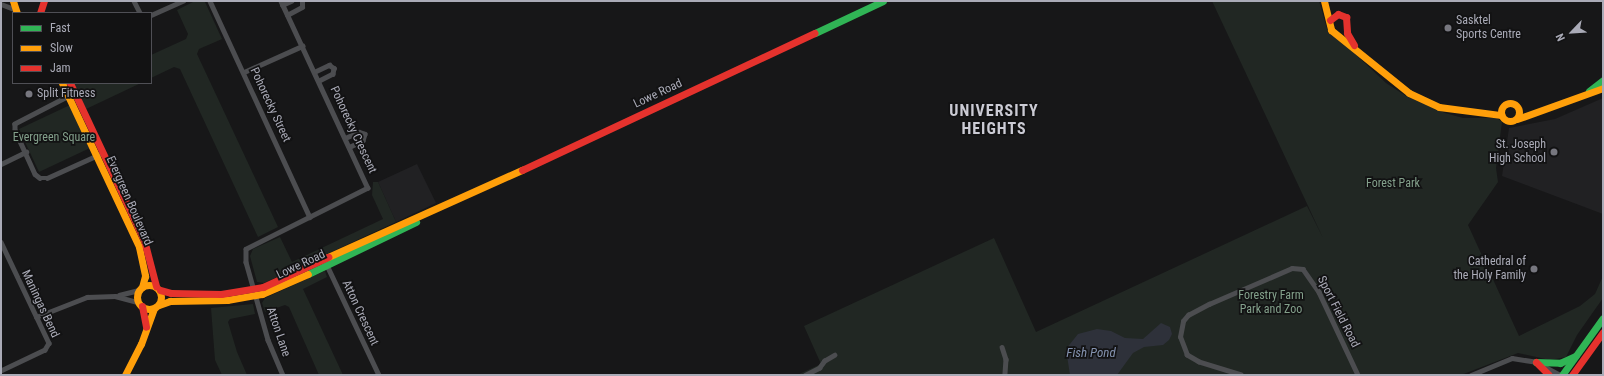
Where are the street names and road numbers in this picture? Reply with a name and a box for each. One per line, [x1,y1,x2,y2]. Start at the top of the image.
street label: Pohorecky Street [246,66,294,144]
street label: Lowe Road [631,76,685,112]
street label: Pohorecky Crescent [327,84,379,176]
street label: Evergreen Boulevard [103,154,155,248]
street label: Lowe Road [274,247,328,283]
street label: Maningas Bend [18,268,62,340]
street label: Sport Field Road [1314,274,1362,350]
street label: Atton Crescent [339,278,381,348]
street label: Atton Lane [263,305,293,359]

